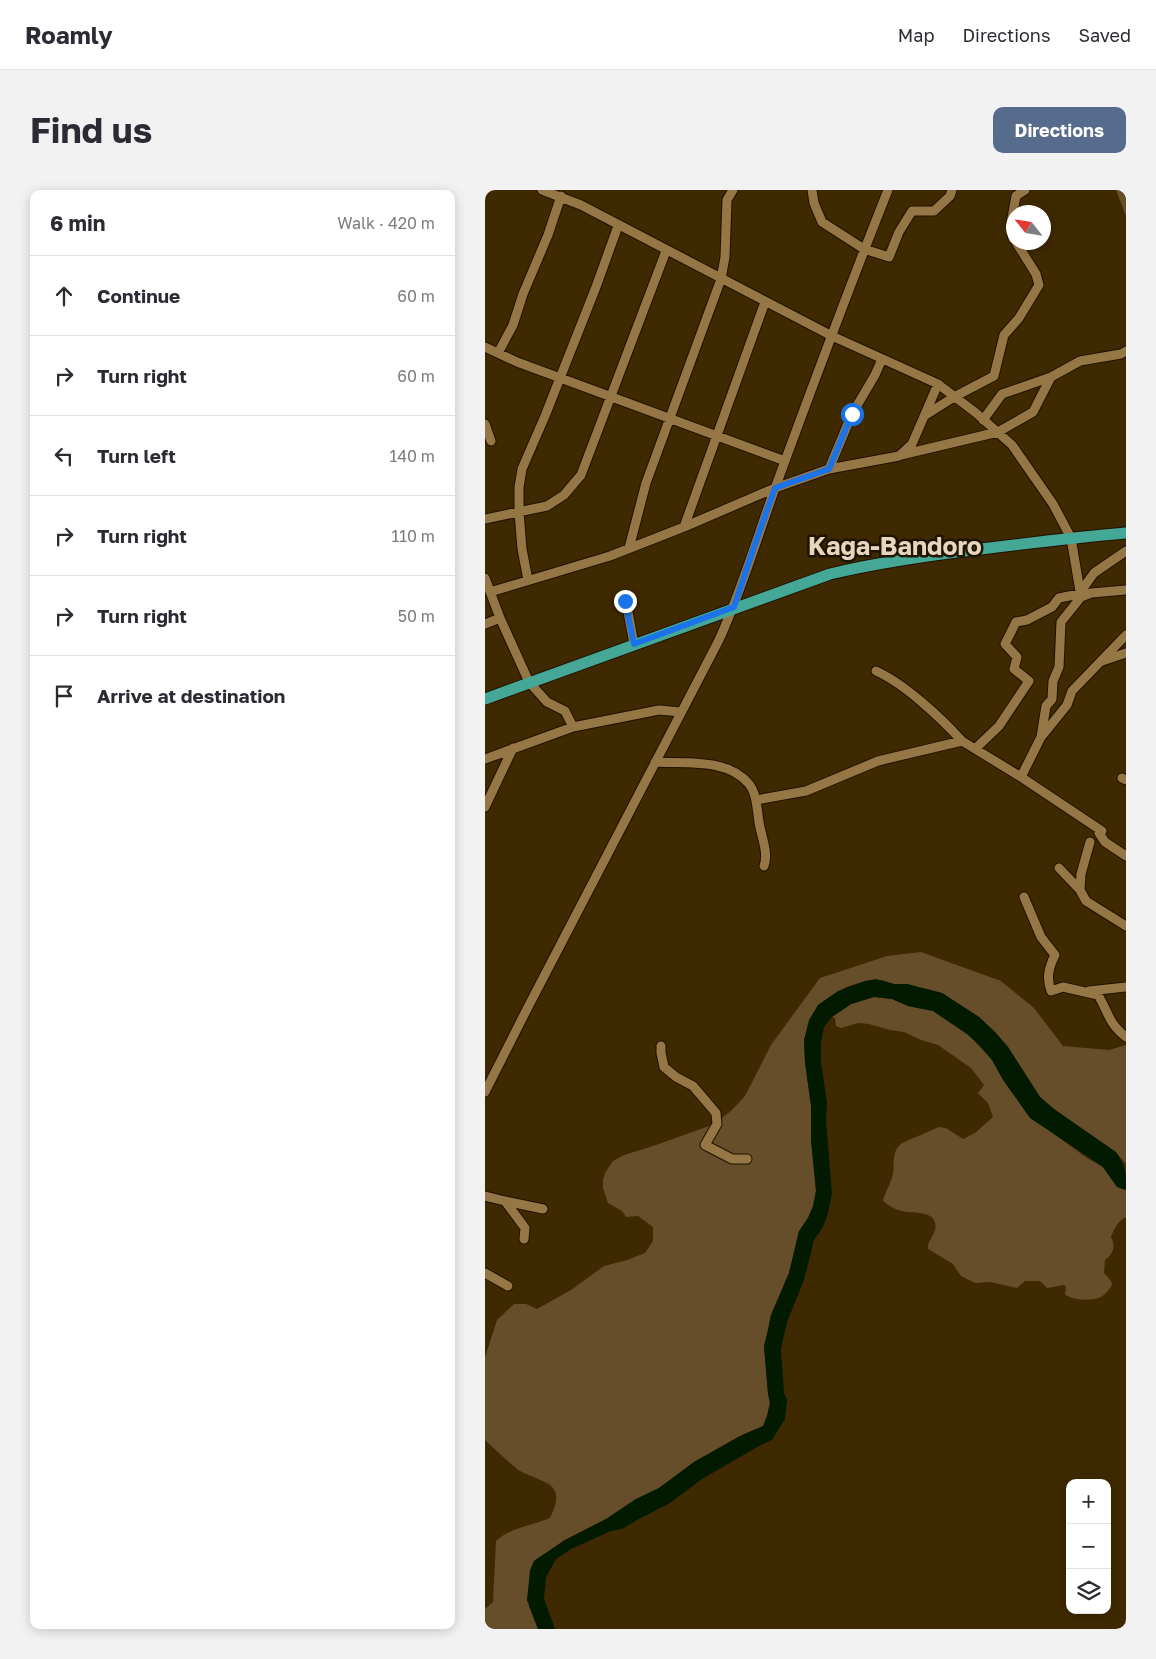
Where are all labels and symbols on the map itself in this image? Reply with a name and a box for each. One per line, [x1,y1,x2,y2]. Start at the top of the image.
north arrow [1006,205,1051,250]
route start [841,403,864,426]
district label: Kaga-Bandoro [808,530,982,561]
route end [614,590,637,613]

